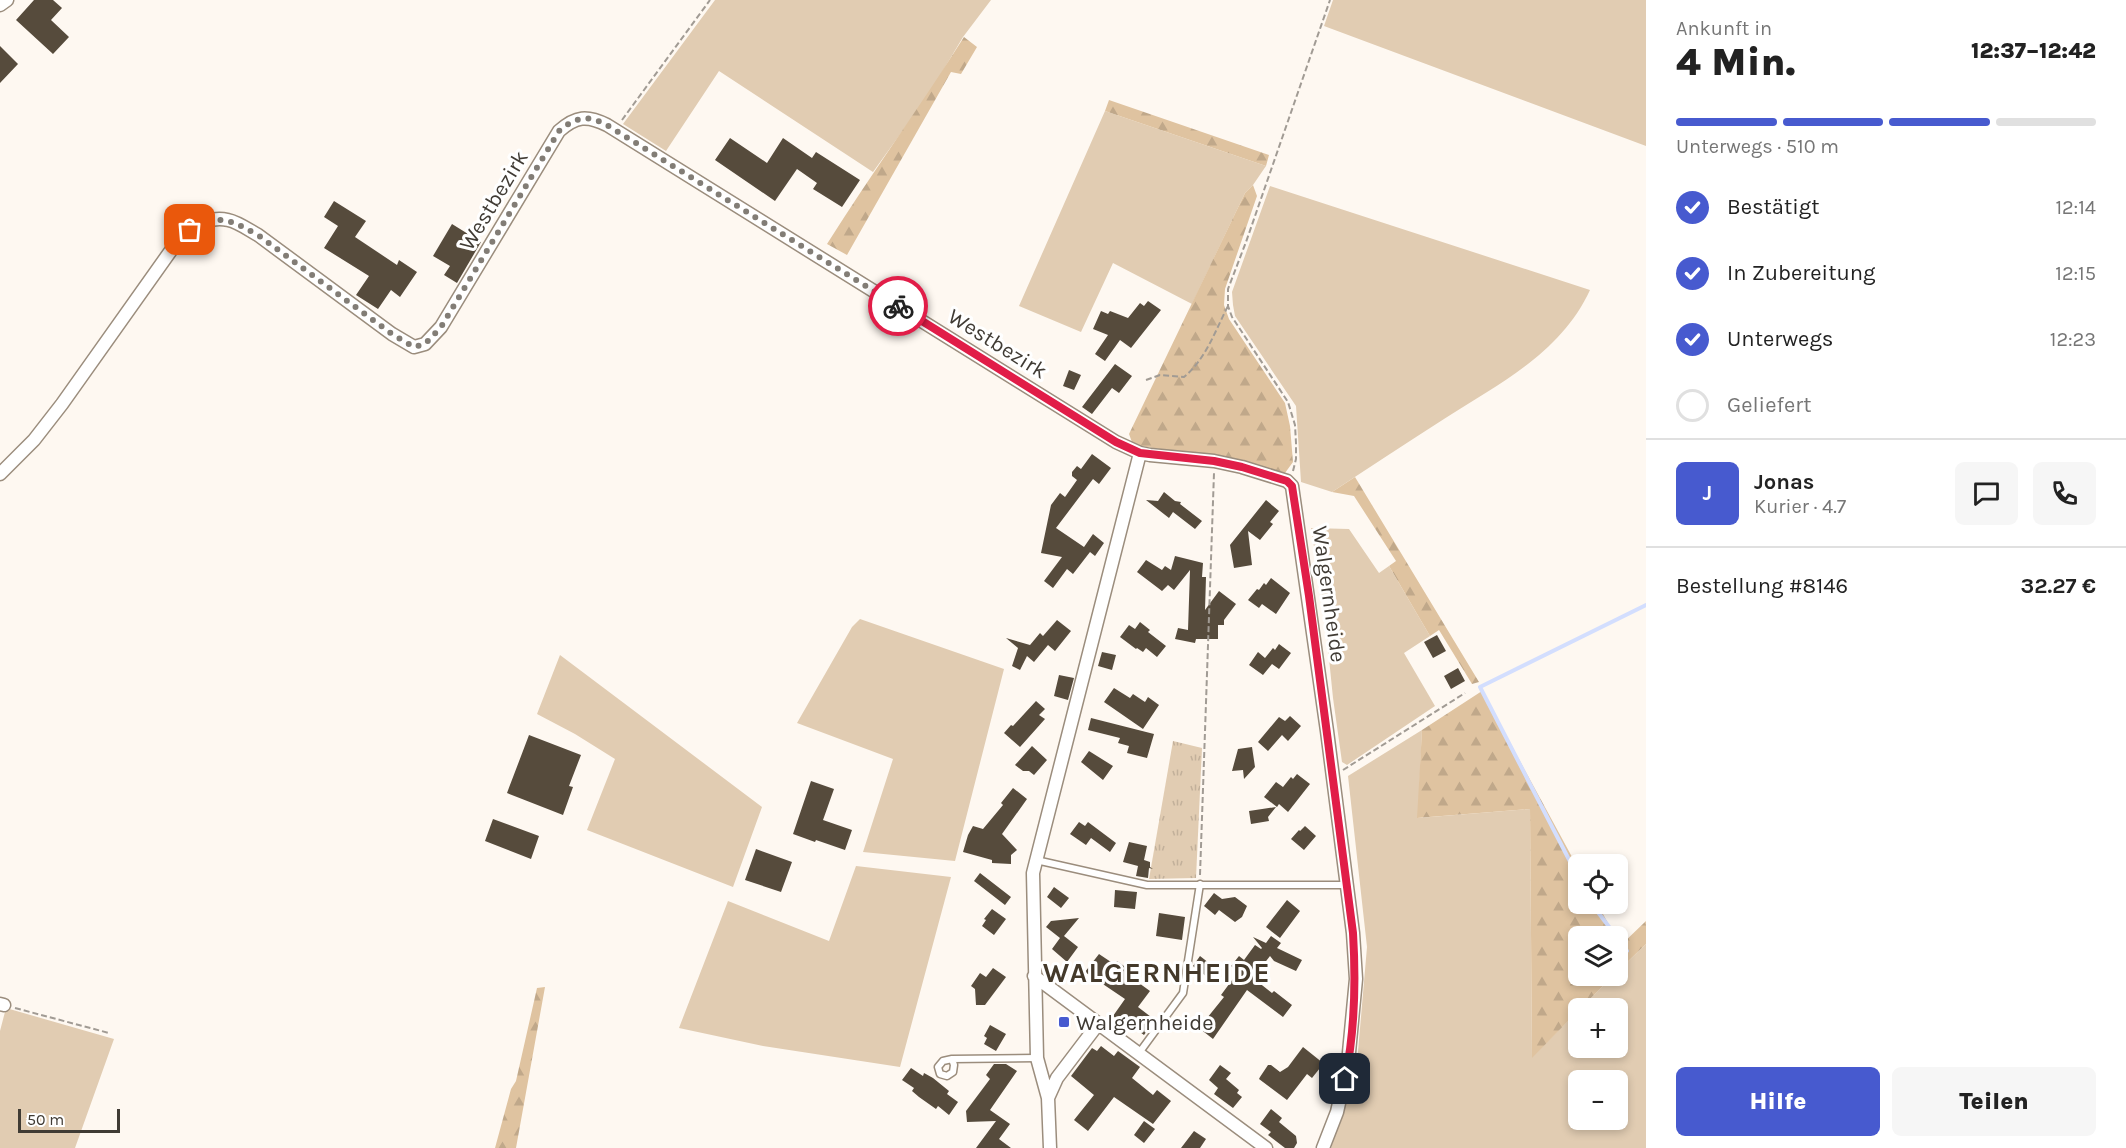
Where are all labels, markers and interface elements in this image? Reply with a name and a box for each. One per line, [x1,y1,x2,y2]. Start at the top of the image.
text: Ankunft in [1676,17,1772,40]
text: 12:37–12:42 [1971,38,2096,64]
text: 4 Min. [1676,39,1795,85]
text: Unterwegs · 510 m [1676,135,1839,158]
street label: Westbezirk [454,146,534,255]
icon: check [1676,191,1709,224]
text: Bestätigt [1727,194,1819,220]
text: 12:14 [2055,196,2096,219]
pin [164,204,215,255]
icon: bag [173,213,206,246]
icon: check [1676,257,1709,290]
text: In Zubereitung [1727,260,1875,286]
text: 12:15 [2055,262,2096,285]
courier [868,276,928,336]
icon: bike [882,290,915,323]
street label: Westbezirk [943,303,1052,384]
icon: check [1676,323,1709,356]
text: Unterwegs [1727,326,1833,352]
text: 12:23 [2050,328,2096,351]
text: Geliefert [1727,392,1812,418]
button: chat [1955,462,2018,525]
button: phone [2033,462,2096,525]
text: Jonas [1754,469,1814,495]
text: J [1703,480,1712,506]
text: Kurier · 4.7 [1754,495,1846,518]
street label: Walgernheide [1307,524,1351,664]
text: Bestellung #8146 [1676,573,1848,599]
text: 32.27 € [2021,573,2096,599]
map controls [1568,854,1628,1130]
button: locate [1568,854,1628,914]
button: layers [1568,926,1628,986]
district label: WALGERNHEIDE [1043,956,1271,989]
button: + [1568,998,1628,1058]
place label: Walgernheide [1076,1010,1214,1036]
marker: Walgernheide [1057,1015,1071,1029]
pin [1319,1053,1370,1104]
icon: home [1328,1062,1361,1095]
button: Hilfe [1676,1067,1880,1136]
button: Teilen [1892,1067,2096,1136]
button: − [1568,1070,1628,1130]
scale bar [18,1106,120,1134]
text: 50 m [27,1110,64,1129]

